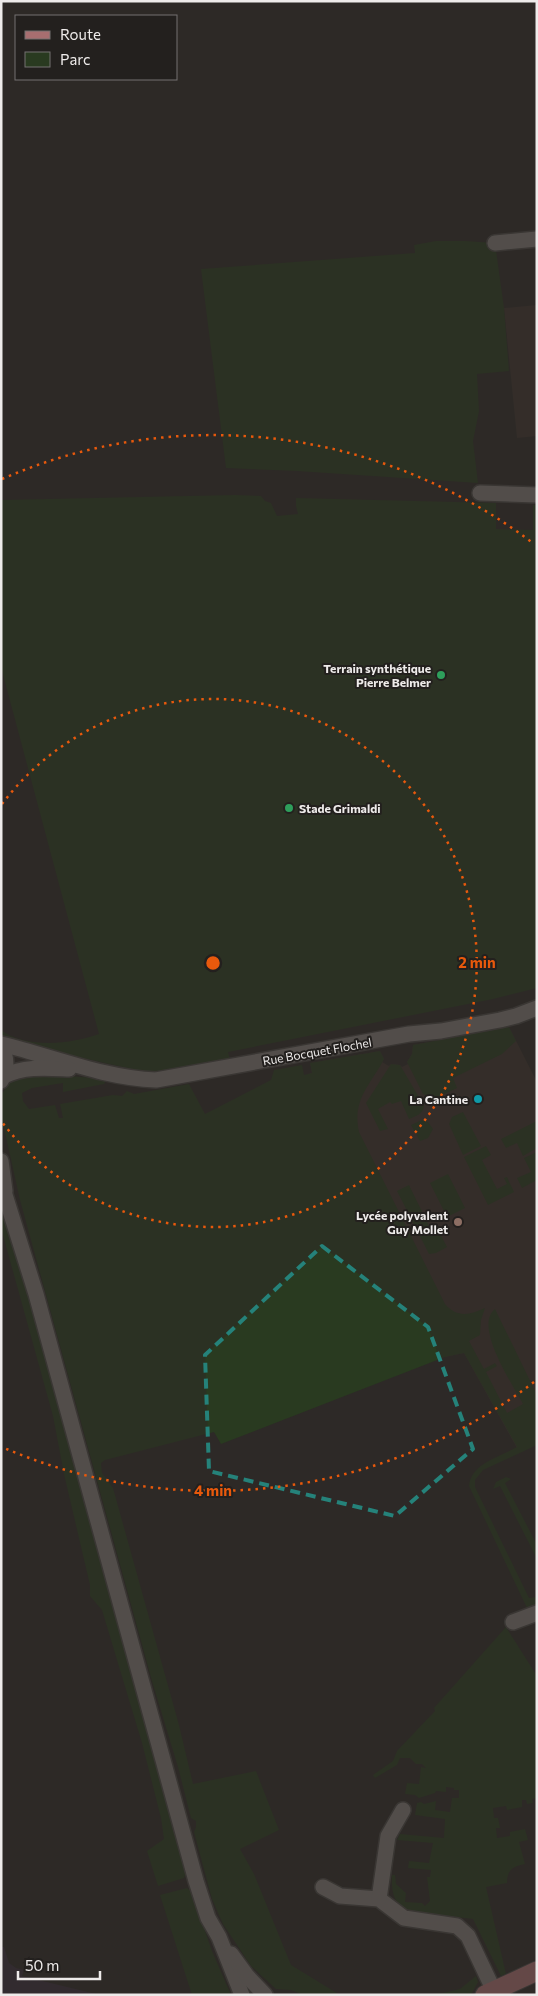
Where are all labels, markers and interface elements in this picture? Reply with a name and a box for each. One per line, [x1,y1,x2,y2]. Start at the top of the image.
legend [15,15,178,80]
text: Route [60,25,101,43]
text: Parc [60,50,90,68]
place label: Terrain synthétique Pierre Belmer [323,661,431,689]
marker: Terrain synthétique Pierre Belmer [435,669,447,681]
place label: Stade Grimaldi [299,801,381,815]
marker: Stade Grimaldi [283,802,295,814]
text: 2 min [458,953,496,971]
centre of rings [204,954,222,972]
street label: Rue Bocquet Flochel [261,1035,373,1067]
place label: La Cantine [409,1092,468,1106]
marker: La Cantine [472,1093,484,1105]
place label: Lycée polyvalent Guy Mollet [356,1208,448,1236]
marker: Lycée polyvalent Guy Mollet [452,1216,464,1228]
text: 4 min [194,1481,232,1499]
scale bar [18,1948,100,1980]
text: 50 m [25,1956,59,1974]

